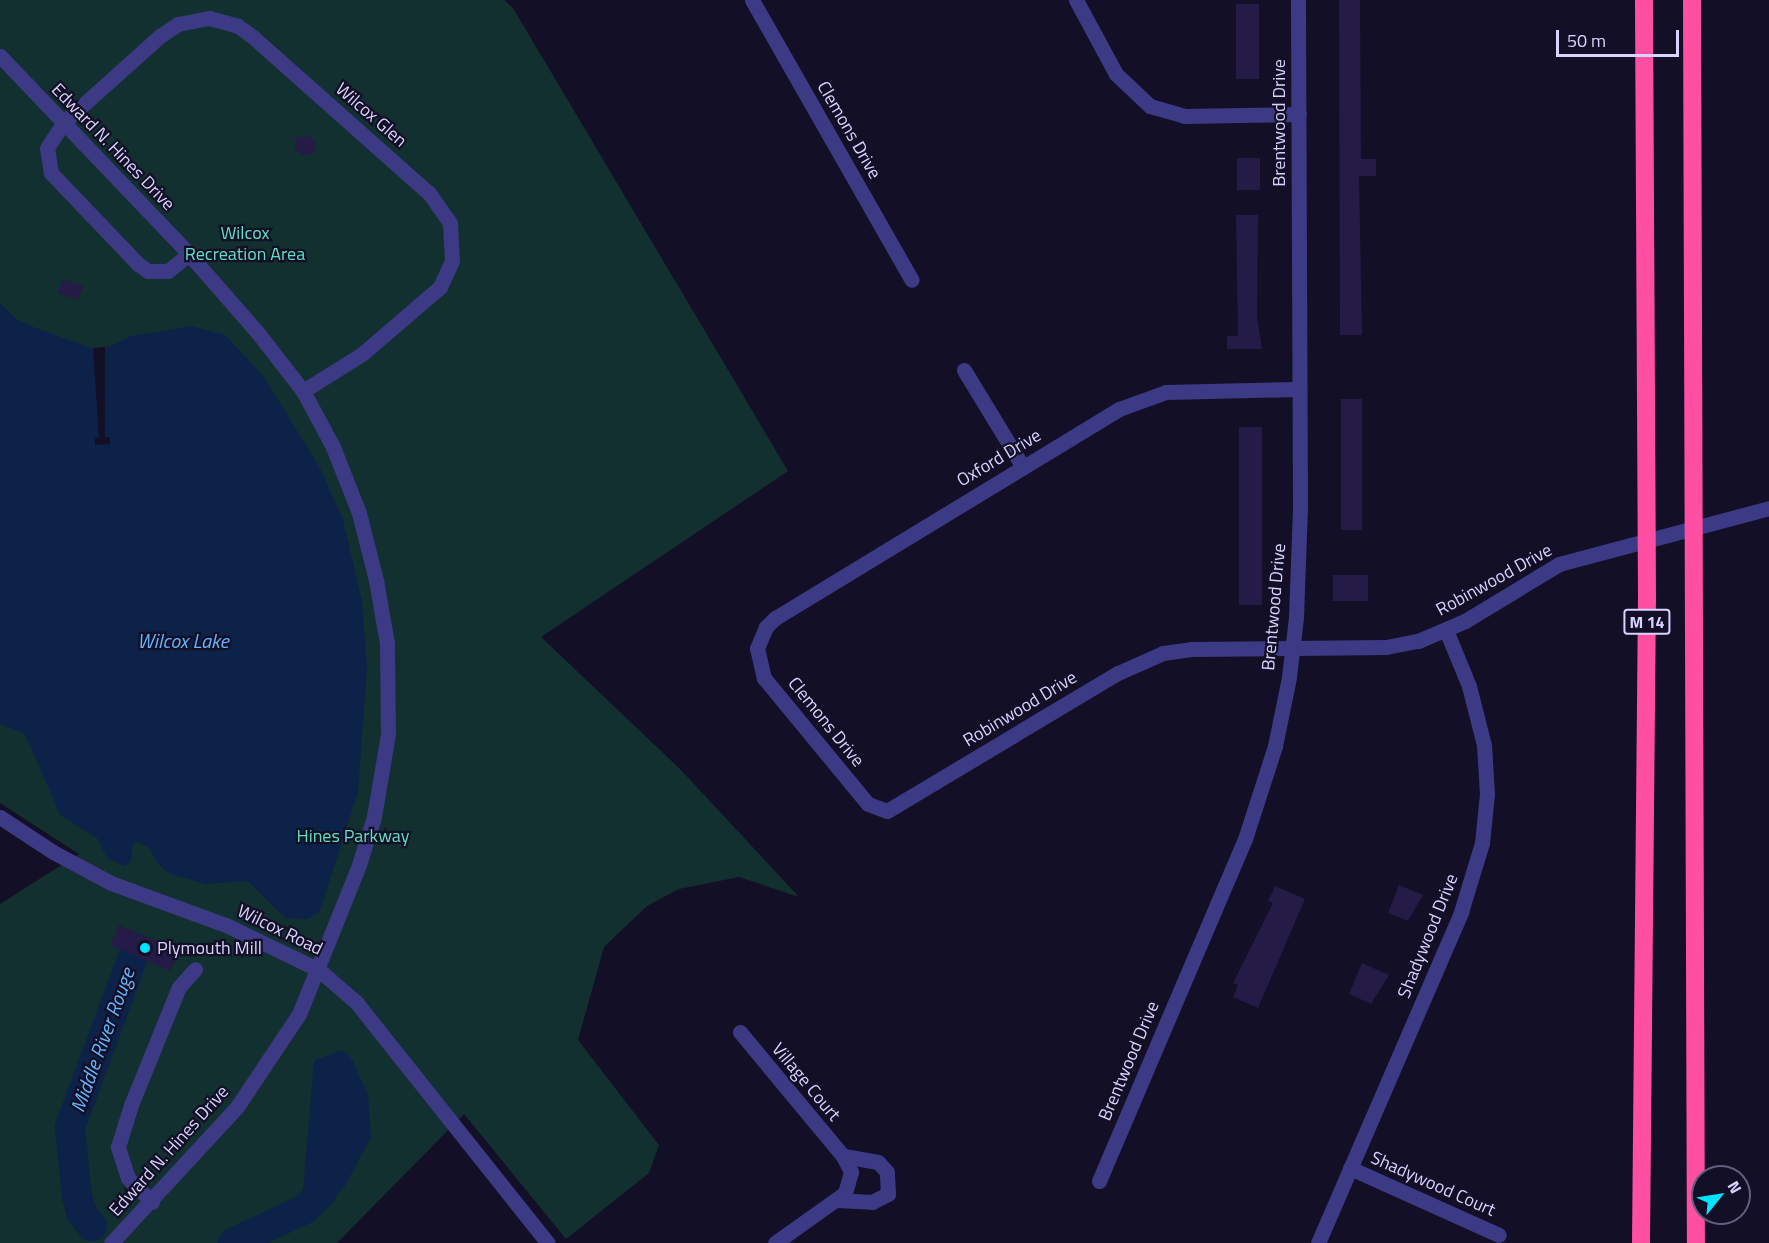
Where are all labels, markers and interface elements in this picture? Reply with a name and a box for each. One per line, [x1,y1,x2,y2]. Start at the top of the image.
scale bar [1559,18,1682,56]
text: 50 m [1567,27,1606,54]
street label: Brentwood Drive [1268,59,1290,187]
street label: Clemons Drive [812,77,886,183]
street label: Wilcox Glen [331,78,411,152]
street label: Edward N. Hines Drive [47,79,179,215]
park label: Wilcox Recreation Area [185,223,305,266]
street label: Oxford Drive [953,424,1045,492]
street label: Robinwood Drive [1432,539,1556,621]
street label: Brentwood Drive [1258,542,1290,672]
road number: M 14 [1623,609,1671,635]
water label: Wilcox Lake [137,628,229,652]
street label: Robinwood Drive [959,667,1081,751]
street label: Clemons Drive [783,673,869,771]
park label: Hines Parkway [297,825,409,847]
street label: Shadywood Drive [1393,871,1463,1001]
street label: Wilcox Road [234,900,326,960]
place label: Plymouth Mill [157,937,262,959]
marker: Plymouth Mill [138,941,152,955]
water label: Middle River Rouge [65,965,139,1115]
street label: Brentwood Drive [1094,998,1164,1124]
street label: Village Court [767,1039,845,1125]
street label: Edward N. Hines Drive [105,1081,233,1221]
street label: Shadywood Court [1367,1147,1499,1221]
north arrow [1691,1165,1751,1225]
text: N [1722,1176,1748,1198]

